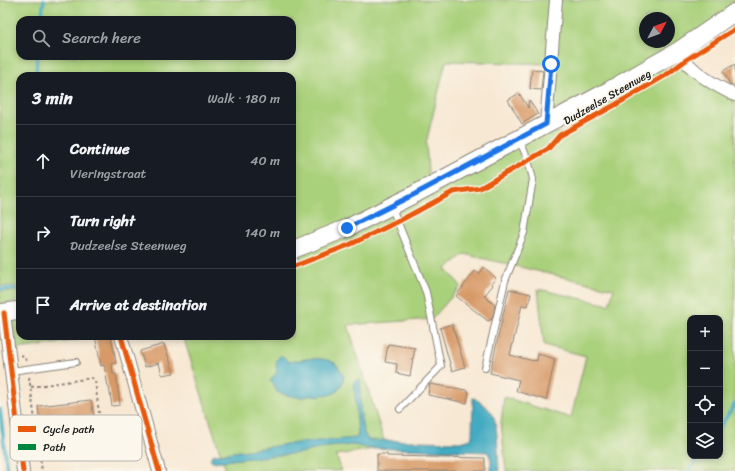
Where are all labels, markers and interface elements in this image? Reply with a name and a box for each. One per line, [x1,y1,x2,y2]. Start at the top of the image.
north arrow [639,12,675,48]
search box [16,16,296,60]
text: Search here [62,25,141,51]
icon: search [30,27,52,49]
route start [542,55,560,73]
street label: Dudzeelse Steenweg [560,64,655,130]
text: 3 min [32,83,73,113]
text: Walk · 180 m [208,87,280,110]
text: Continue [70,136,130,162]
text: 40 m [250,149,280,172]
icon: ahead [32,150,54,172]
text: Vieringstraat [70,162,146,185]
text: Turn right [70,208,135,234]
route end [338,219,356,237]
text: 140 m [245,221,280,244]
icon: right [32,222,54,244]
text: Dudzeelse Steenweg [70,234,187,257]
text: Arrive at destination [70,292,207,318]
icon: arrive [32,294,54,316]
map controls [687,315,723,459]
button: + [687,315,723,351]
button: − [687,351,723,387]
button: locate [687,387,723,423]
legend [10,415,142,461]
text: Cycle path [43,420,95,439]
button: layers [687,423,723,459]
text: Path [43,438,66,457]

